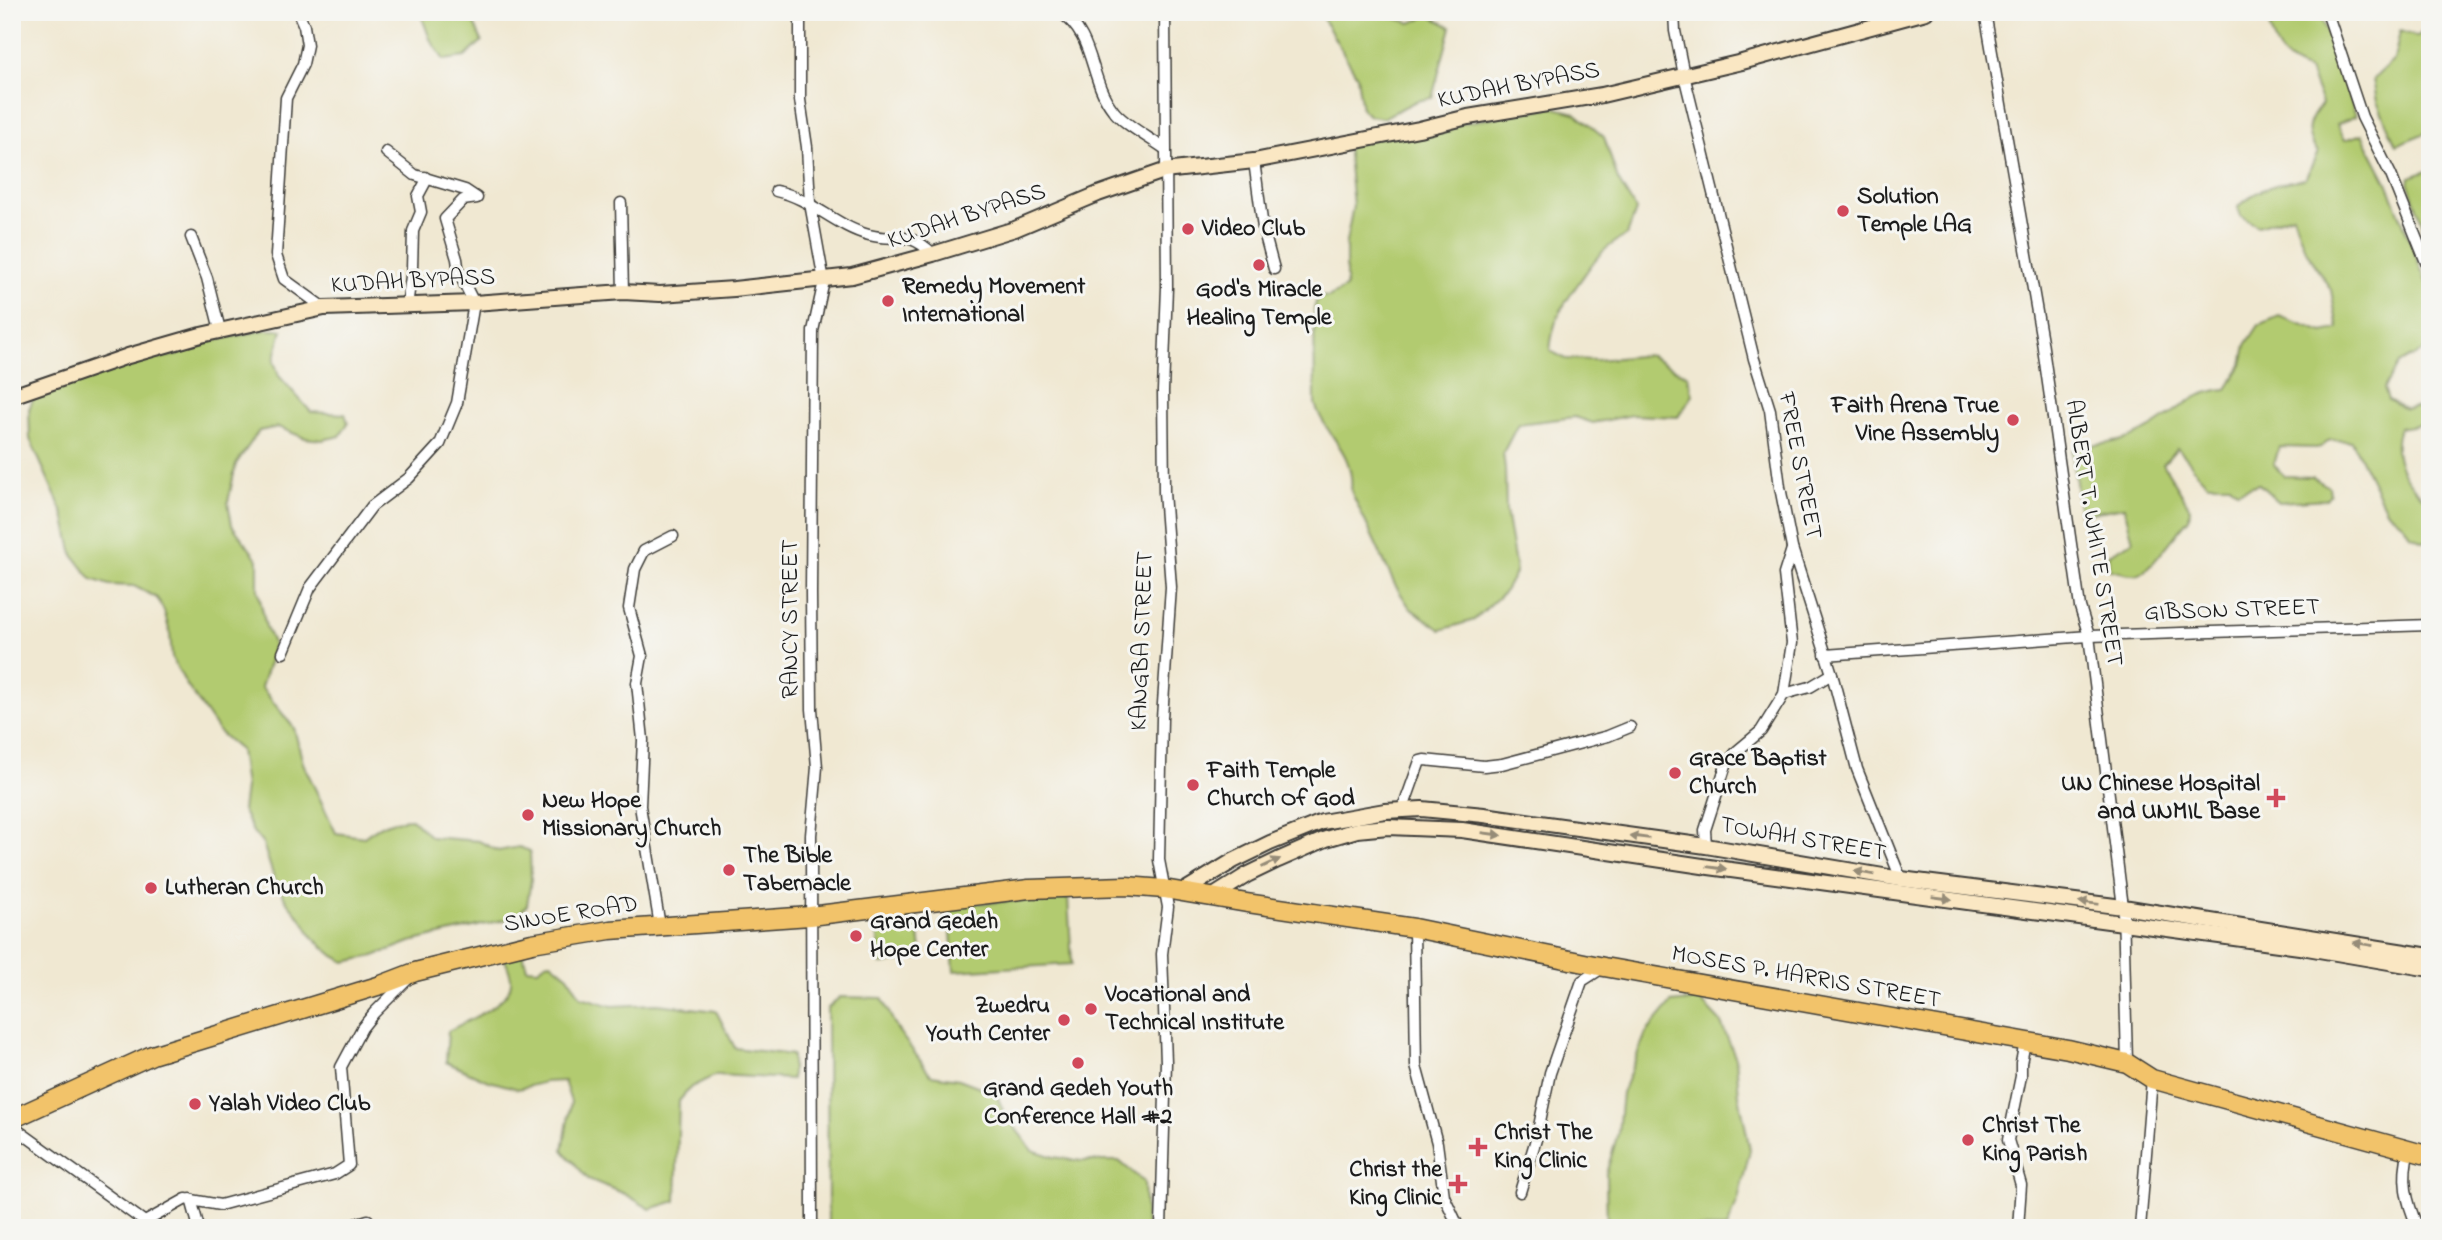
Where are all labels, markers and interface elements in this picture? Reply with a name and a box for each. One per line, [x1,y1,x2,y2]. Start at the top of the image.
street label: KUDAH BYPASS [1435,53,1603,119]
street label: KUDAH BYPASS [883,175,1051,259]
place label: Solution Temple LAG [1857,180,1972,243]
marker: Solution Temple LAG [1835,203,1851,219]
place label: Video Club [1201,212,1305,247]
marker: Video Club [1180,221,1196,237]
marker: God's Miracle Healing Temple [1251,257,1267,273]
street label: KUDAH BYPASS [330,260,496,304]
place label: Remedy Movement International [902,270,1086,333]
place label: God's Miracle Healing Temple [1187,273,1333,337]
marker: Remedy Movement International [880,293,896,309]
street label: FREE STREET [1767,388,1830,543]
place label: Faith Arena True Vine Assembly [1830,389,2000,453]
street label: ALBERT T. WHITE STREET [2055,397,2131,669]
marker: Faith Arena True Vine Assembly [2005,412,2021,428]
street label: RANCY STREET [774,539,809,699]
street label: KANGBA STREET [1122,550,1164,732]
street label: GIBSON STREET [2144,590,2321,632]
place label: Grace Baptist Church [1689,742,1828,805]
place label: Faith Temple Church Of God [1206,754,1355,817]
marker: Grace Baptist Church [1667,765,1683,781]
place label: UN Chinese Hospital and UNMIL Base [2061,767,2261,830]
marker: Faith Temple Church Of God [1185,777,1201,793]
place label: New Hope Missionary Church [542,784,721,848]
marker: UN Chinese Hospital and UNMIL Base [2266,788,2286,808]
marker: New Hope Missionary Church [520,807,536,823]
street label: TOWAH STREET [1717,808,1889,872]
one-way arrow [1481,829,1503,840]
one-way arrow [1628,832,1650,843]
place label: The Bible Tabernacle [743,839,852,902]
one-way arrow [1261,857,1281,869]
marker: The Bible Tabernacle [721,862,737,878]
one-way arrow [1706,862,1728,873]
one-way arrow [1853,867,1875,878]
place label: Lutheran Church [165,871,324,906]
marker: Lutheran Church [143,880,159,896]
street label: SINOE ROAD [501,887,641,943]
one-way arrow [1931,893,1953,904]
one-way arrow [2078,897,2100,908]
place label: Grand Gedeh Hope Center [870,905,998,968]
marker: Grand Gedeh Hope Center [848,928,864,944]
street label: MOSES P. HARRIS STREET [1669,937,1944,1019]
one-way arrow [2351,938,2373,949]
place label: Vocational and Technical Institute [1104,978,1285,1041]
place label: Zwedru Youth Center [925,989,1051,1052]
marker: Vocational and Technical Institute [1083,1001,1099,1017]
marker: Zwedru Youth Center [1056,1012,1072,1028]
marker: Grand Gedeh Youth Conference Hall #2 [1070,1055,1086,1071]
place label: Grand Gedeh Youth Conference Hall #2 [983,1072,1173,1135]
place label: Yalah Video Club [208,1087,371,1122]
marker: Yalah Video Club [187,1096,203,1112]
place label: Christ The King Parish [1982,1109,2087,1173]
place label: Christ The King Clinic [1494,1116,1594,1180]
marker: Christ The King Parish [1960,1132,1976,1148]
marker: Christ The King Clinic [1468,1137,1488,1157]
place label: Christ the King Clinic [1349,1153,1443,1217]
marker: Christ the King Clinic [1448,1174,1468,1194]

